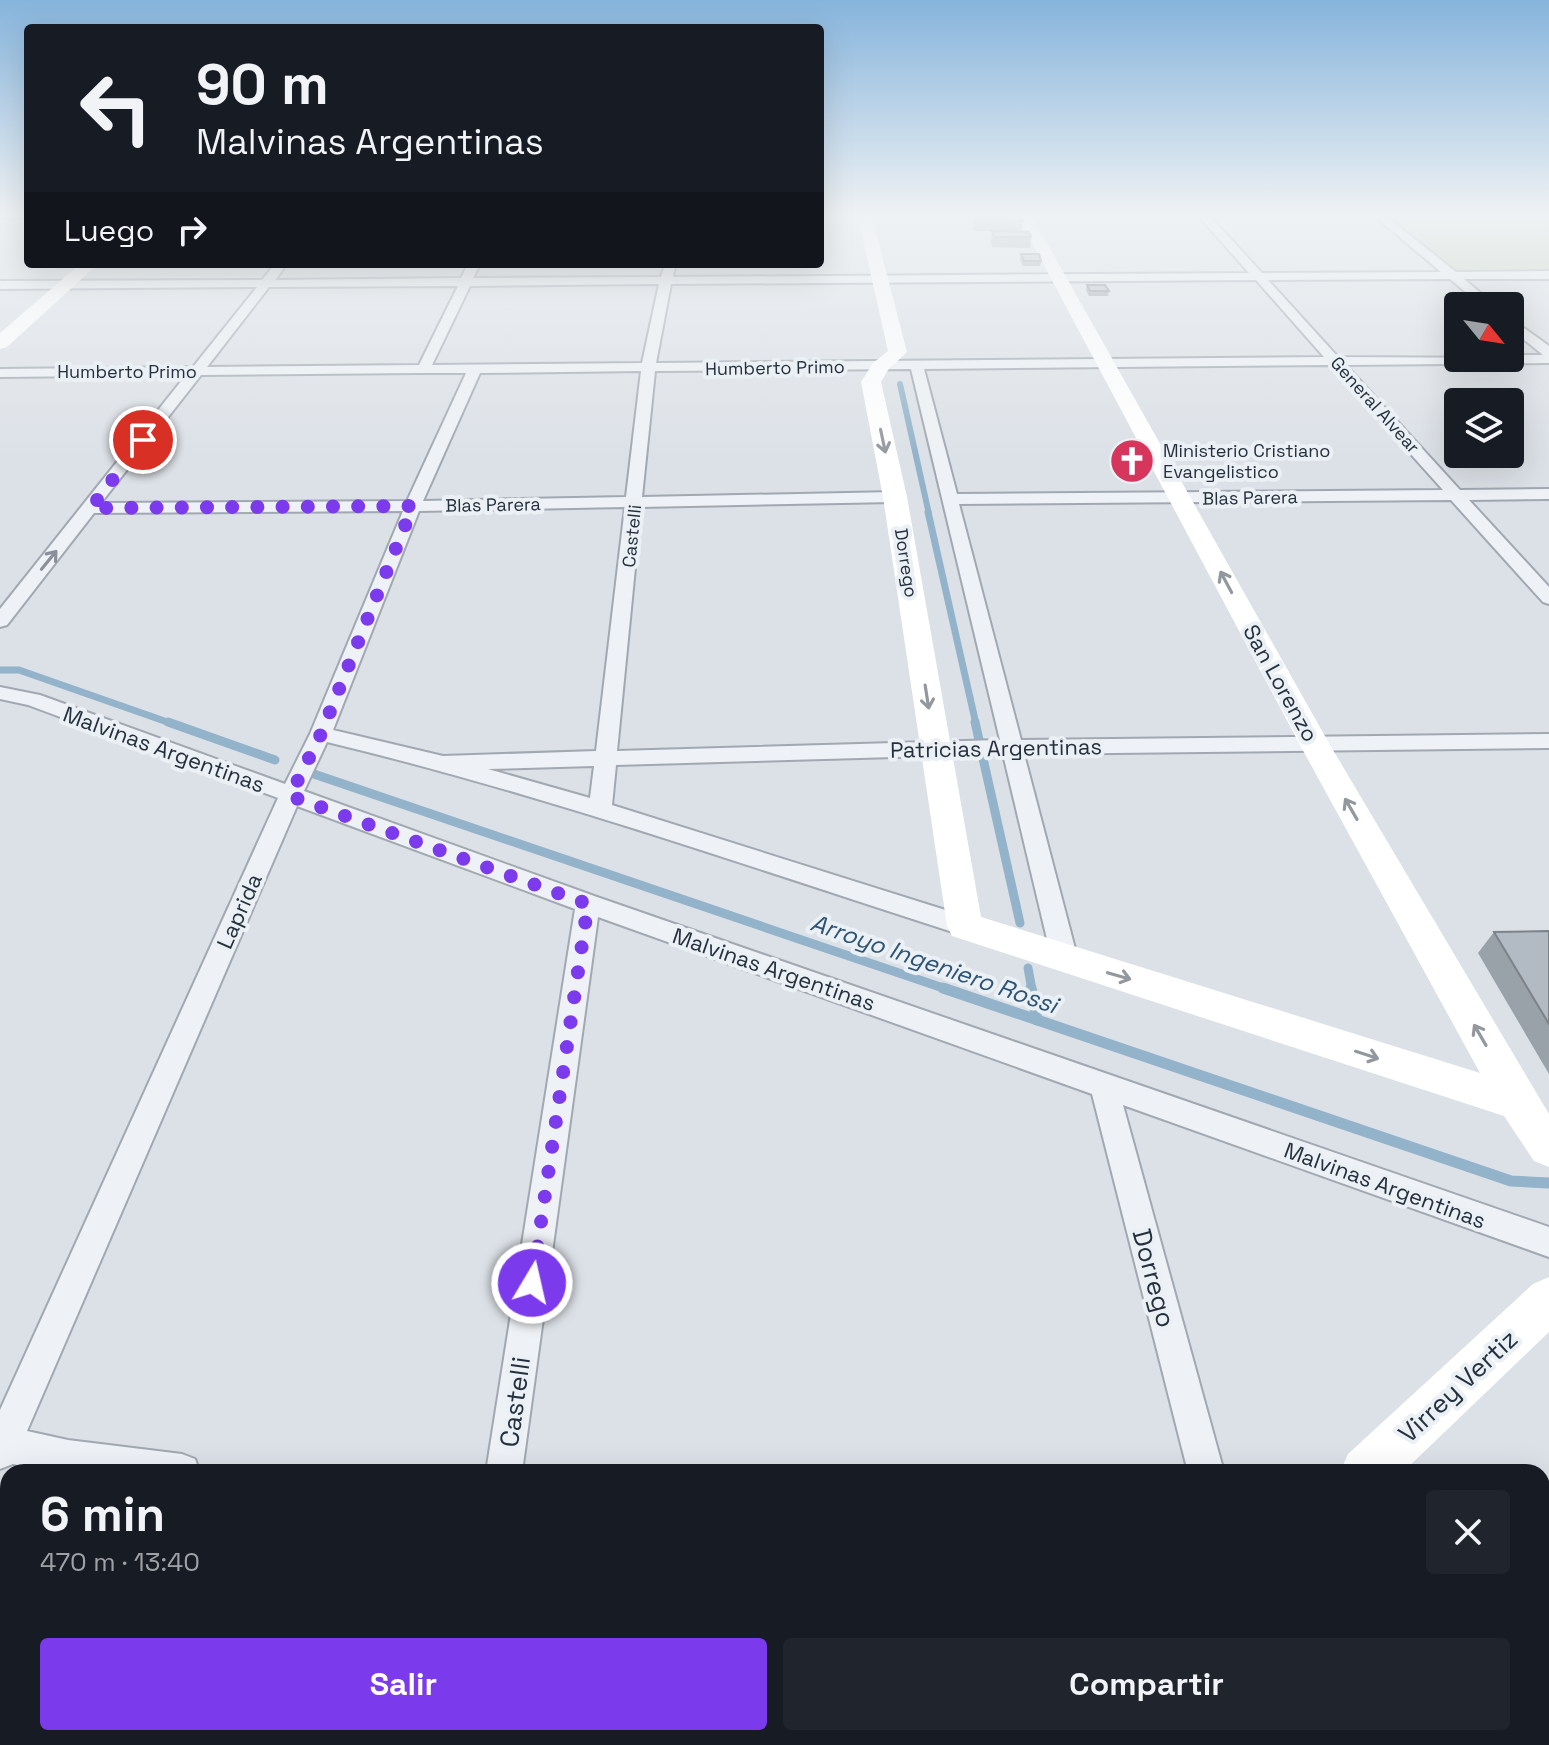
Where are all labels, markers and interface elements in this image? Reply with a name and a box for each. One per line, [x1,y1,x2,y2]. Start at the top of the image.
text: 90 m [196,49,329,120]
icon: left [64,56,168,160]
text: Malvinas Argentinas [196,119,544,165]
icon: right [170,208,214,252]
text: Luego [64,211,154,250]
north arrow [1444,292,1524,372]
map controls [1444,292,1524,468]
street label: General Alvear [1326,351,1425,458]
street label: Humberto Primo [705,355,845,380]
street label: Humberto Primo [57,360,197,383]
button: layers [1444,388,1524,468]
pin [109,406,177,474]
icon: arrive [121,418,165,462]
one-way arrow [876,428,891,453]
church icon: Ministerio Cristiano Evangelistico [1108,437,1156,485]
place label: Ministerio Cristiano Evangelistico [1163,439,1331,483]
street label: Blas Parera [1202,485,1298,510]
street label: Blas Parera [445,492,541,517]
street label: Castelli [617,503,646,568]
street label: Dorrego [890,527,923,599]
one-way arrow [40,550,58,571]
one-way arrow [1217,570,1233,594]
street label: San Lorenzo [1237,619,1325,747]
one-way arrow [920,684,935,710]
street label: Malvinas Argentinas [59,699,269,799]
street label: Patricias Argentinas [890,732,1102,764]
one-way arrow [1343,798,1359,821]
street label: Laprida [210,869,268,953]
water label: Arroyo Ingeniero Rossi [807,907,1065,1021]
street label: Malvinas Argentinas [669,921,879,1017]
one-way arrow [1106,970,1131,984]
one-way arrow [1472,1024,1488,1047]
one-way arrow [1354,1048,1379,1063]
street label: Malvinas Argentinas [1280,1135,1490,1235]
street label: Dorrego [1125,1225,1183,1331]
position arrow [490,1241,574,1325]
street label: Virrey Vertiz [1391,1322,1525,1450]
street label: Castelli [492,1355,538,1449]
text: 6 min [40,1484,165,1545]
button: close [1426,1490,1510,1574]
text: 470 m · 13:40 [40,1545,200,1579]
button: Salir [40,1638,767,1730]
button: Compartir [783,1638,1510,1730]

